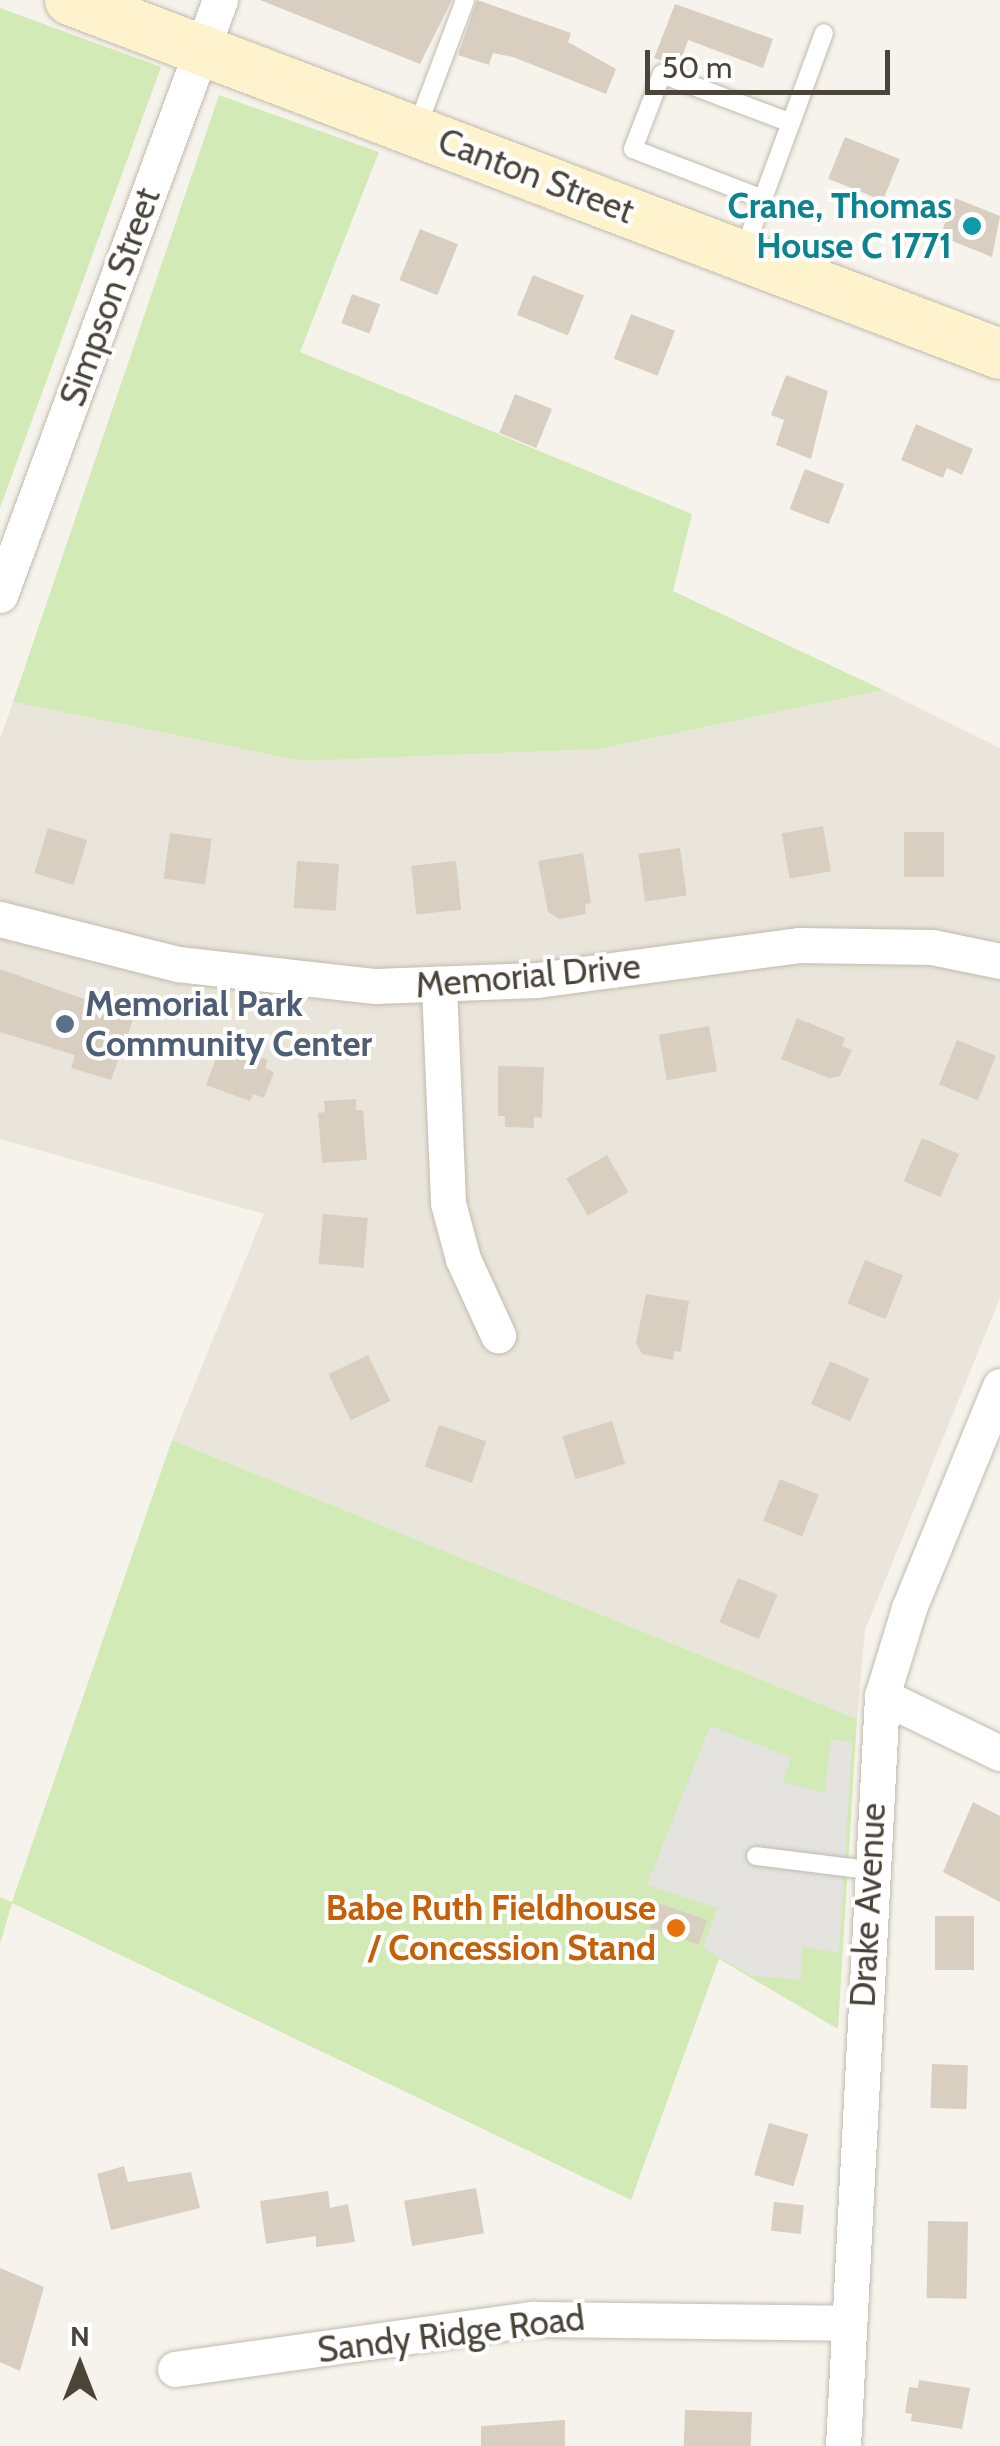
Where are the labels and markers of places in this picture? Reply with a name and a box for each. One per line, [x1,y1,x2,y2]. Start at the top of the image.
place label: Crane, Thomas House C 1771 [727,185,952,267]
marker: Crane, Thomas House C 1771 [961,215,983,237]
place label: Memorial Park Community Center [85,983,372,1065]
marker: Memorial Park Community Center [54,1013,76,1035]
place label: Babe Ruth Fieldhouse / Concession Stand [326,1887,656,1969]
marker: Babe Ruth Fieldhouse / Concession Stand [665,1917,687,1939]

